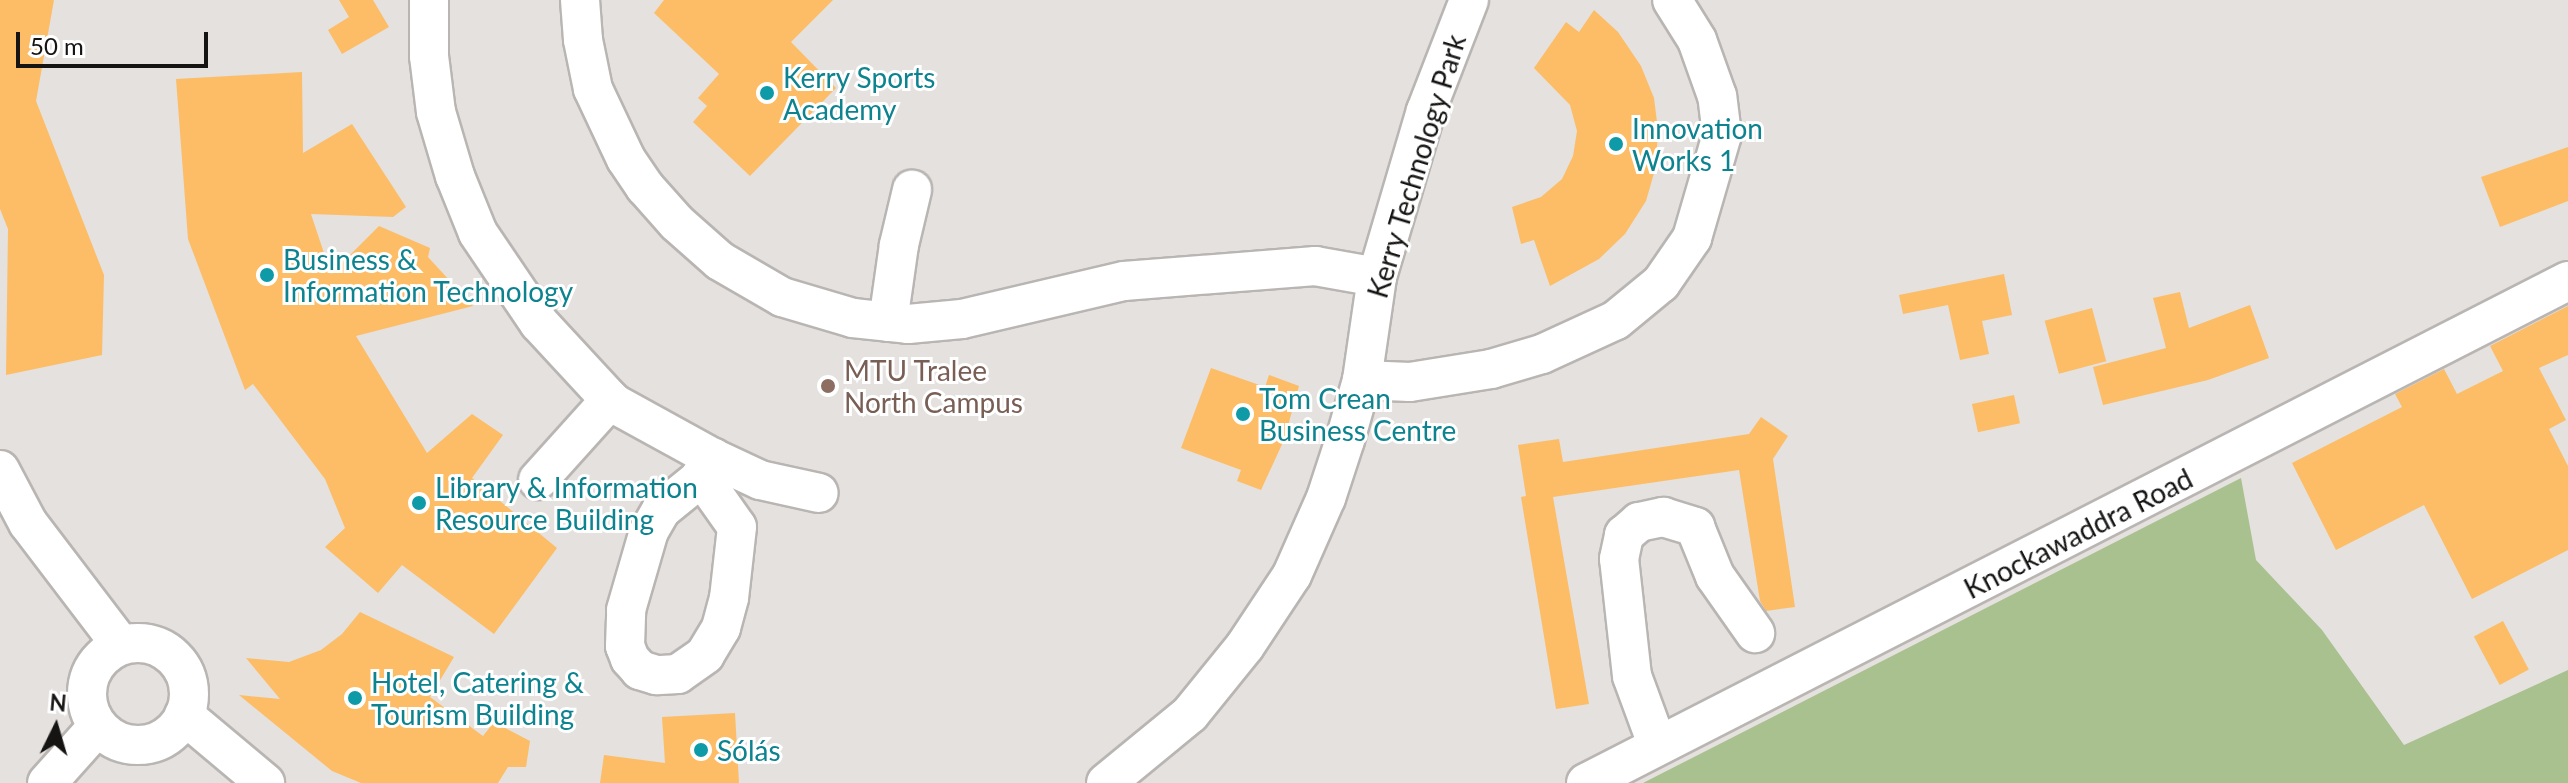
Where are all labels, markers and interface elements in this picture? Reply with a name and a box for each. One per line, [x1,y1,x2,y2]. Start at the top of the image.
scale bar [20,16,212,66]
street label: Kerry Technology Park [1360,29,1472,303]
text: 50 m [30,31,84,60]
place label: Kerry Sports Academy [783,60,936,126]
marker: Kerry Sports Academy [758,84,776,102]
place label: Innovation Works 1 [1632,111,1763,177]
marker: Innovation Works 1 [1607,135,1625,153]
place label: Business & Information Technology [283,242,574,308]
marker: Business & Information Technology [258,266,276,284]
place label: MTU Tralee North Campus [844,353,1023,419]
marker: MTU Tralee North Campus [819,377,837,395]
place label: Tom Crean Business Centre [1259,381,1456,447]
marker: Tom Crean Business Centre [1234,405,1252,423]
street label: Knockawaddra Road [1958,461,2198,605]
place label: Library & Information Resource Building [435,470,699,536]
marker: Library & Information Resource Building [410,494,428,512]
place label: Hotel, Catering & Tourism Building [371,665,584,731]
north arrow [16,687,96,767]
text: N [49,688,68,717]
marker: Hotel, Catering & Tourism Building [346,689,364,707]
place label: Sólás [717,733,781,767]
marker: Sólás [692,741,710,759]

